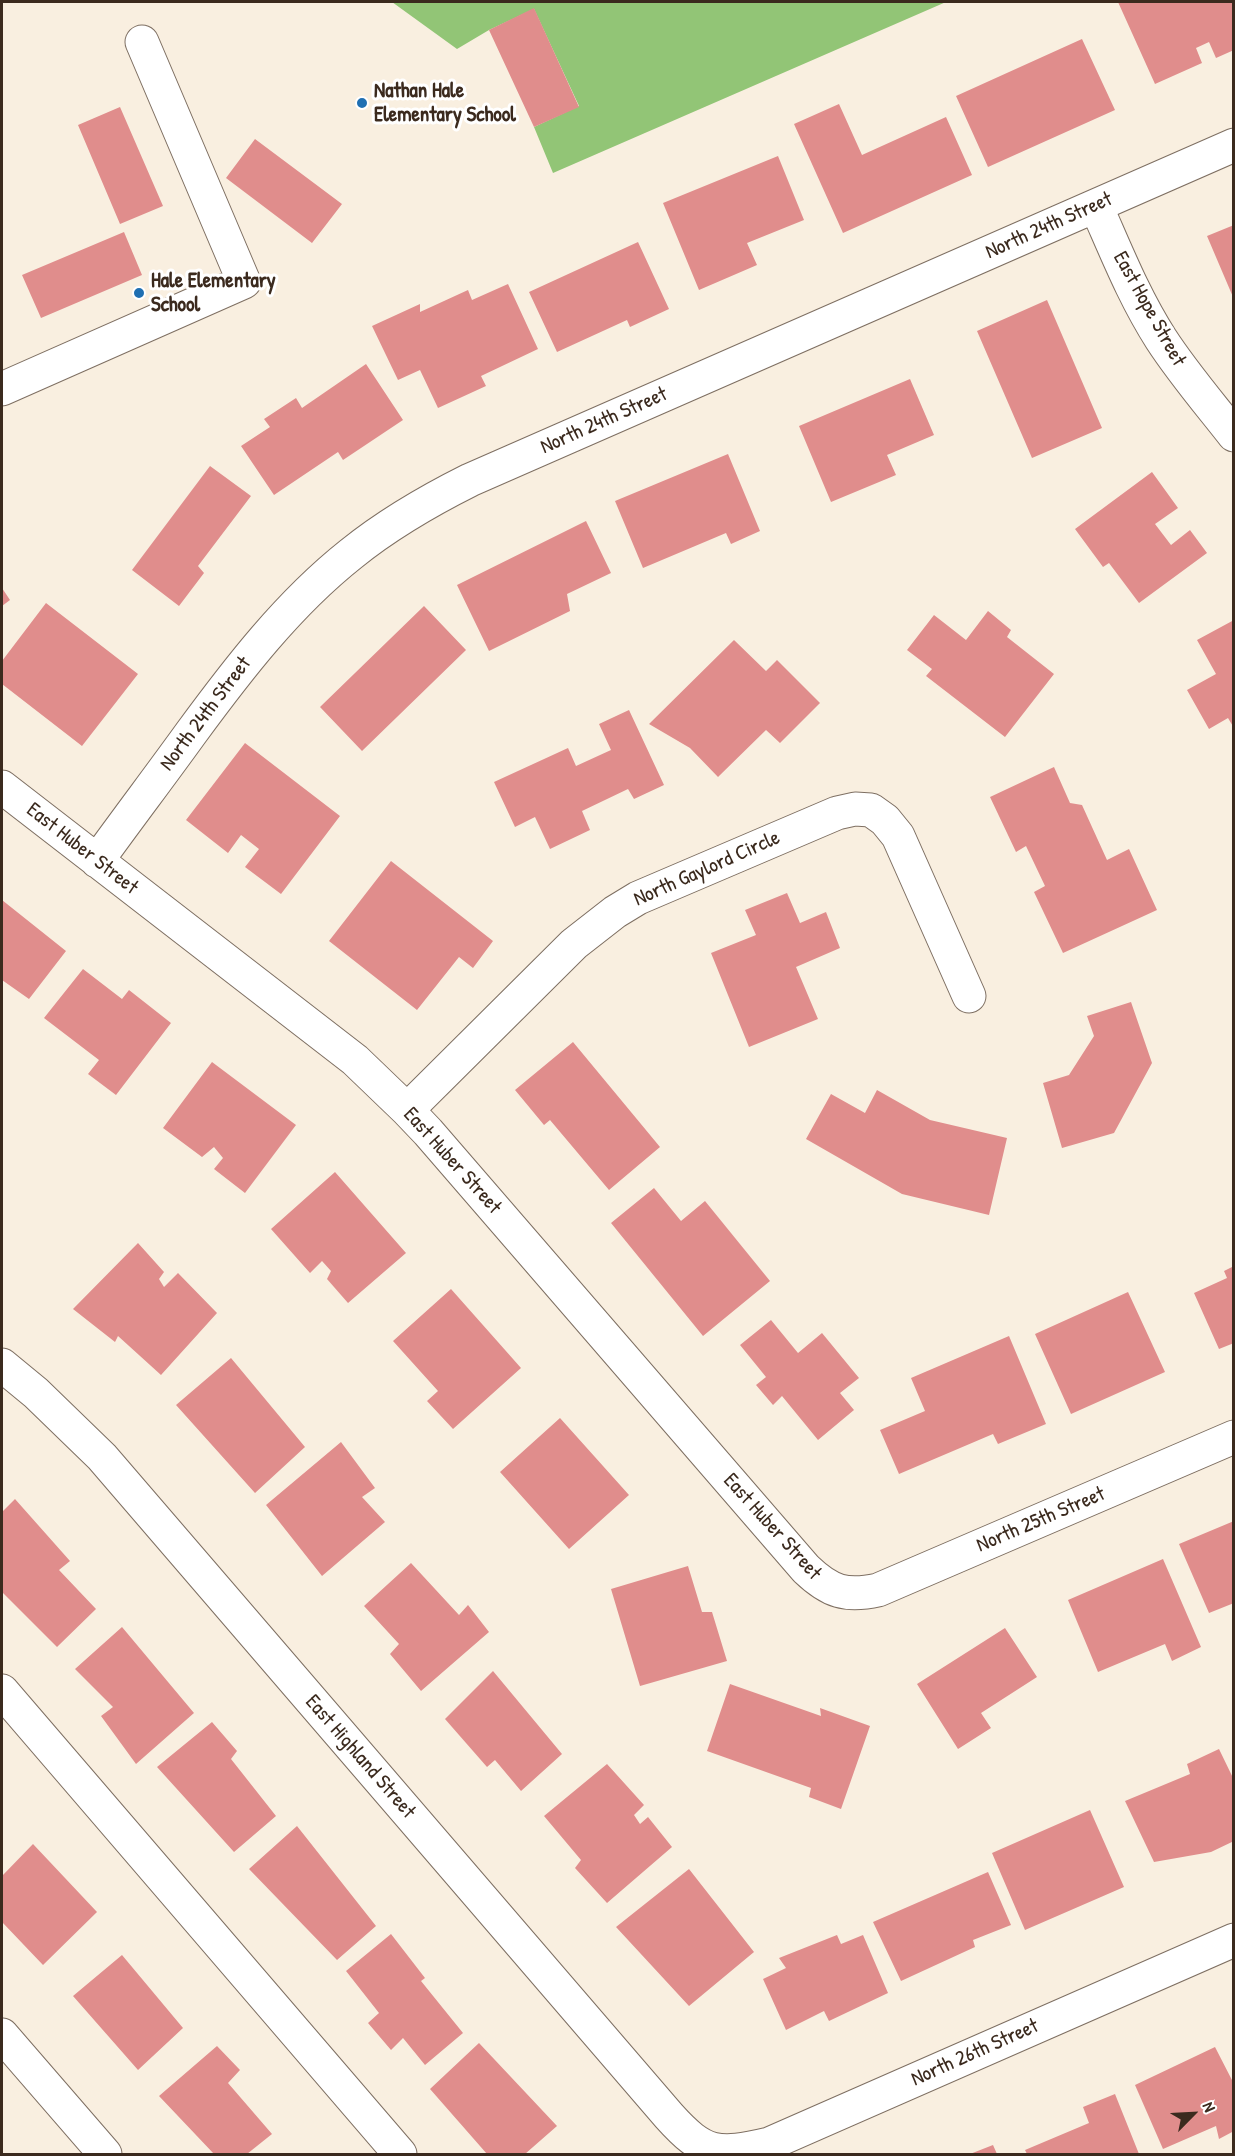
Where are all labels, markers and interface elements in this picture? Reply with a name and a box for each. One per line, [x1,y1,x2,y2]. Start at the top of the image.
place label: Nathan Hale Elementary School [374,78,516,128]
marker: Nathan Hale Elementary School [355,96,369,110]
street label: North 24th Street [982,187,1116,265]
street label: East Hope Street [1107,247,1191,371]
place label: Hale Elementary School [151,268,276,318]
marker: Hale Elementary School [132,286,146,300]
street label: North 24th Street [537,382,671,460]
street label: North 24th Street [155,652,257,776]
street label: East Huber Street [21,798,143,900]
street label: North Gaylord Circle [630,825,784,913]
street label: East Huber Street [398,1103,506,1219]
street label: East Huber Street [718,1469,826,1585]
street label: North 25th Street [973,1482,1109,1558]
street label: East Highland Street [299,1690,421,1824]
street label: North 26th Street [907,2014,1043,2092]
north arrow [1163,2084,1223,2144]
text: N [1198,2098,1221,2115]

